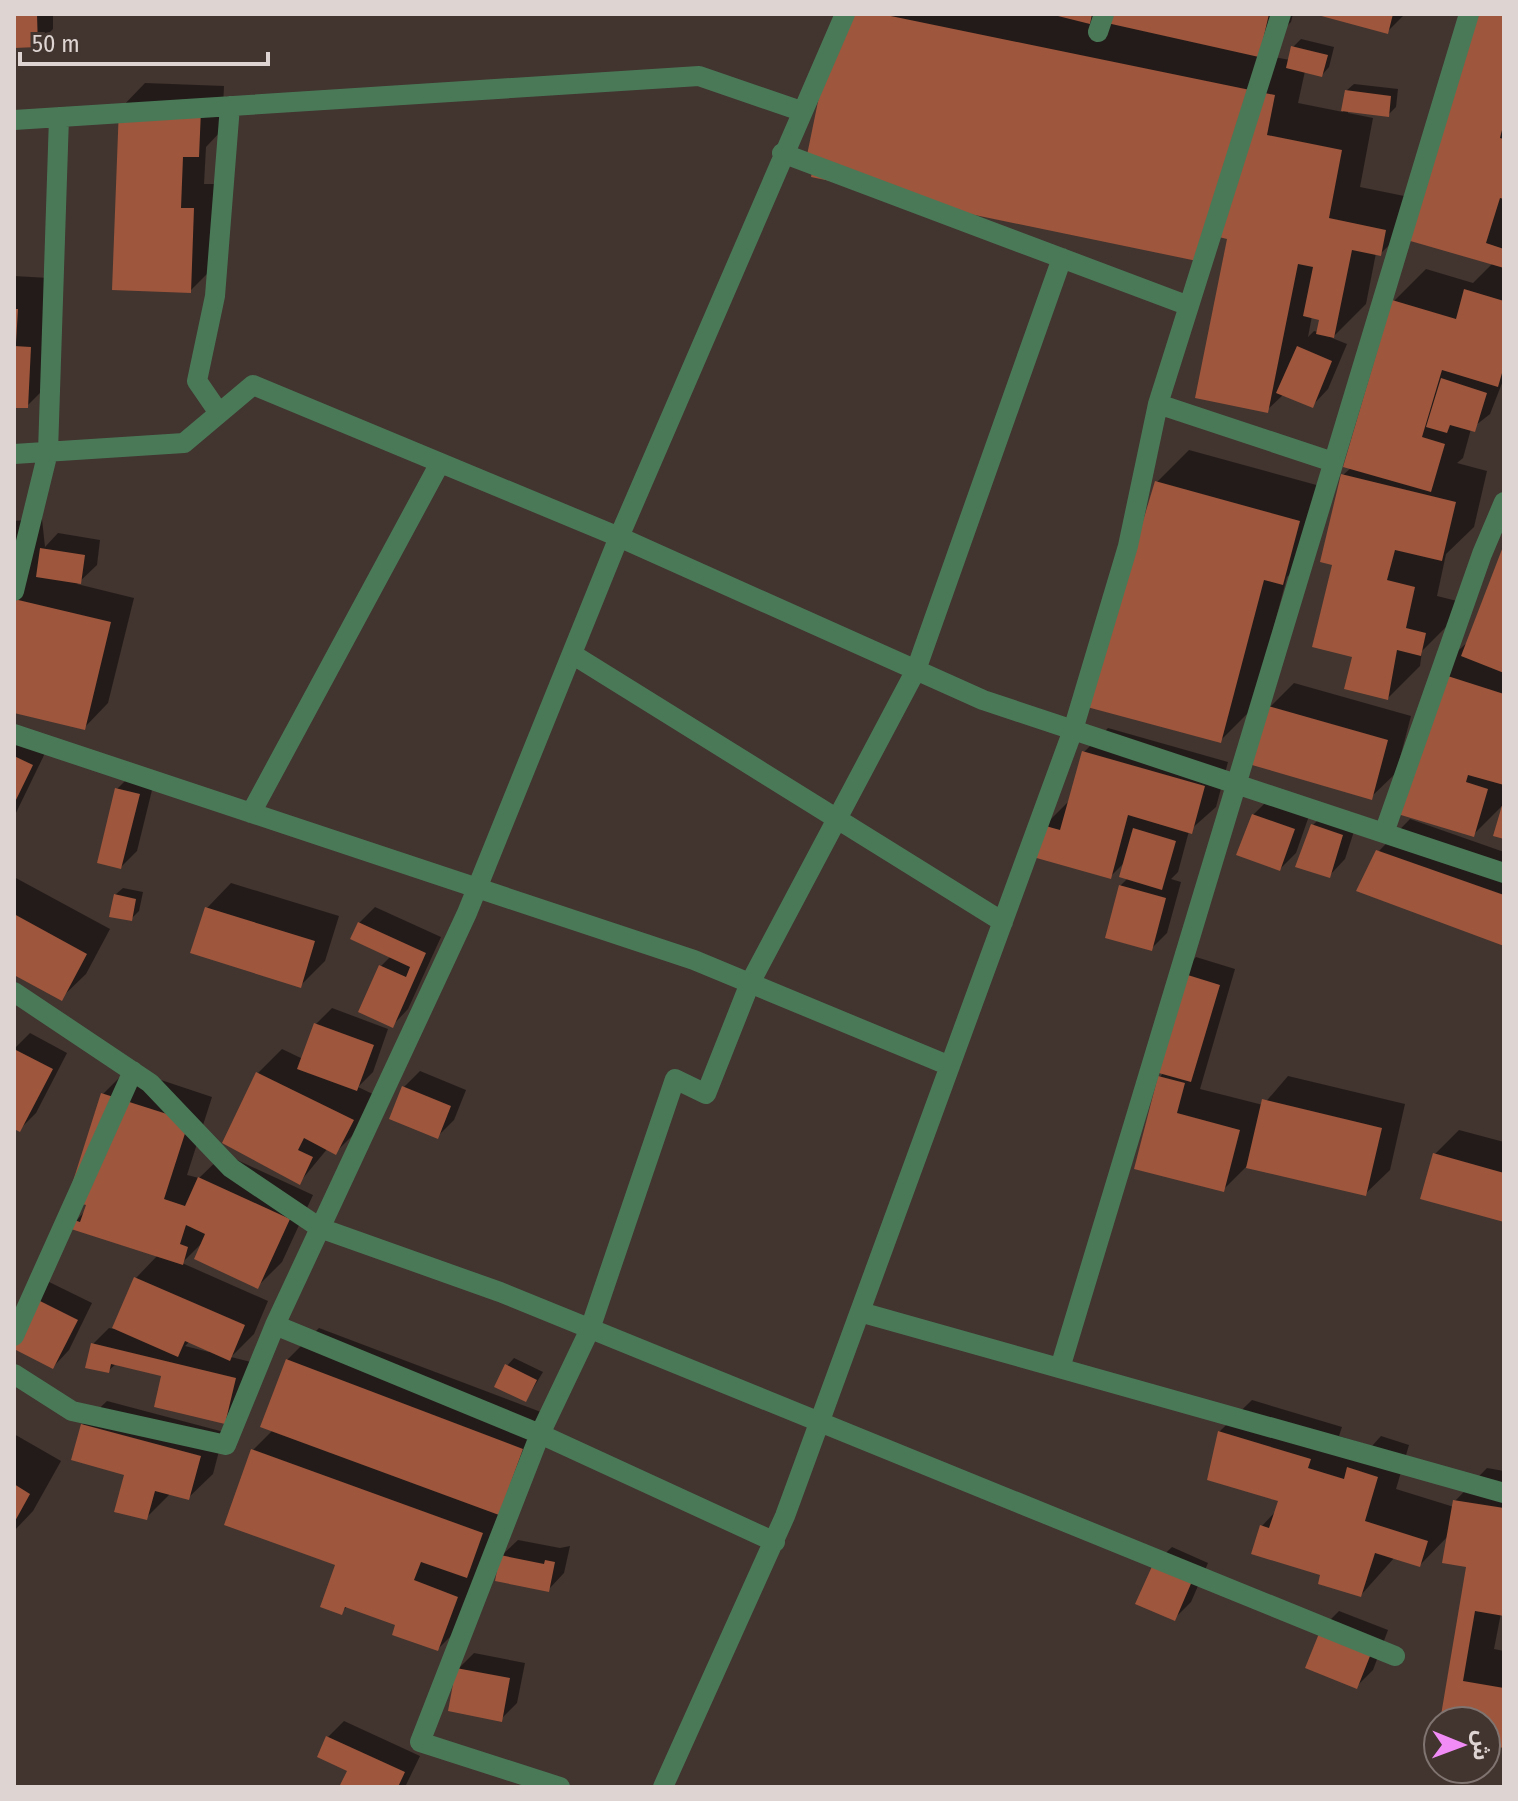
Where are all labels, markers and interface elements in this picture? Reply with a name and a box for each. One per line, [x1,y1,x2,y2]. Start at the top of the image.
scale bar [20,16,268,66]
text: 50 m [32,30,80,58]
north arrow [1422,1705,1502,1785]
text: ش [1468,1730,1495,1761]

